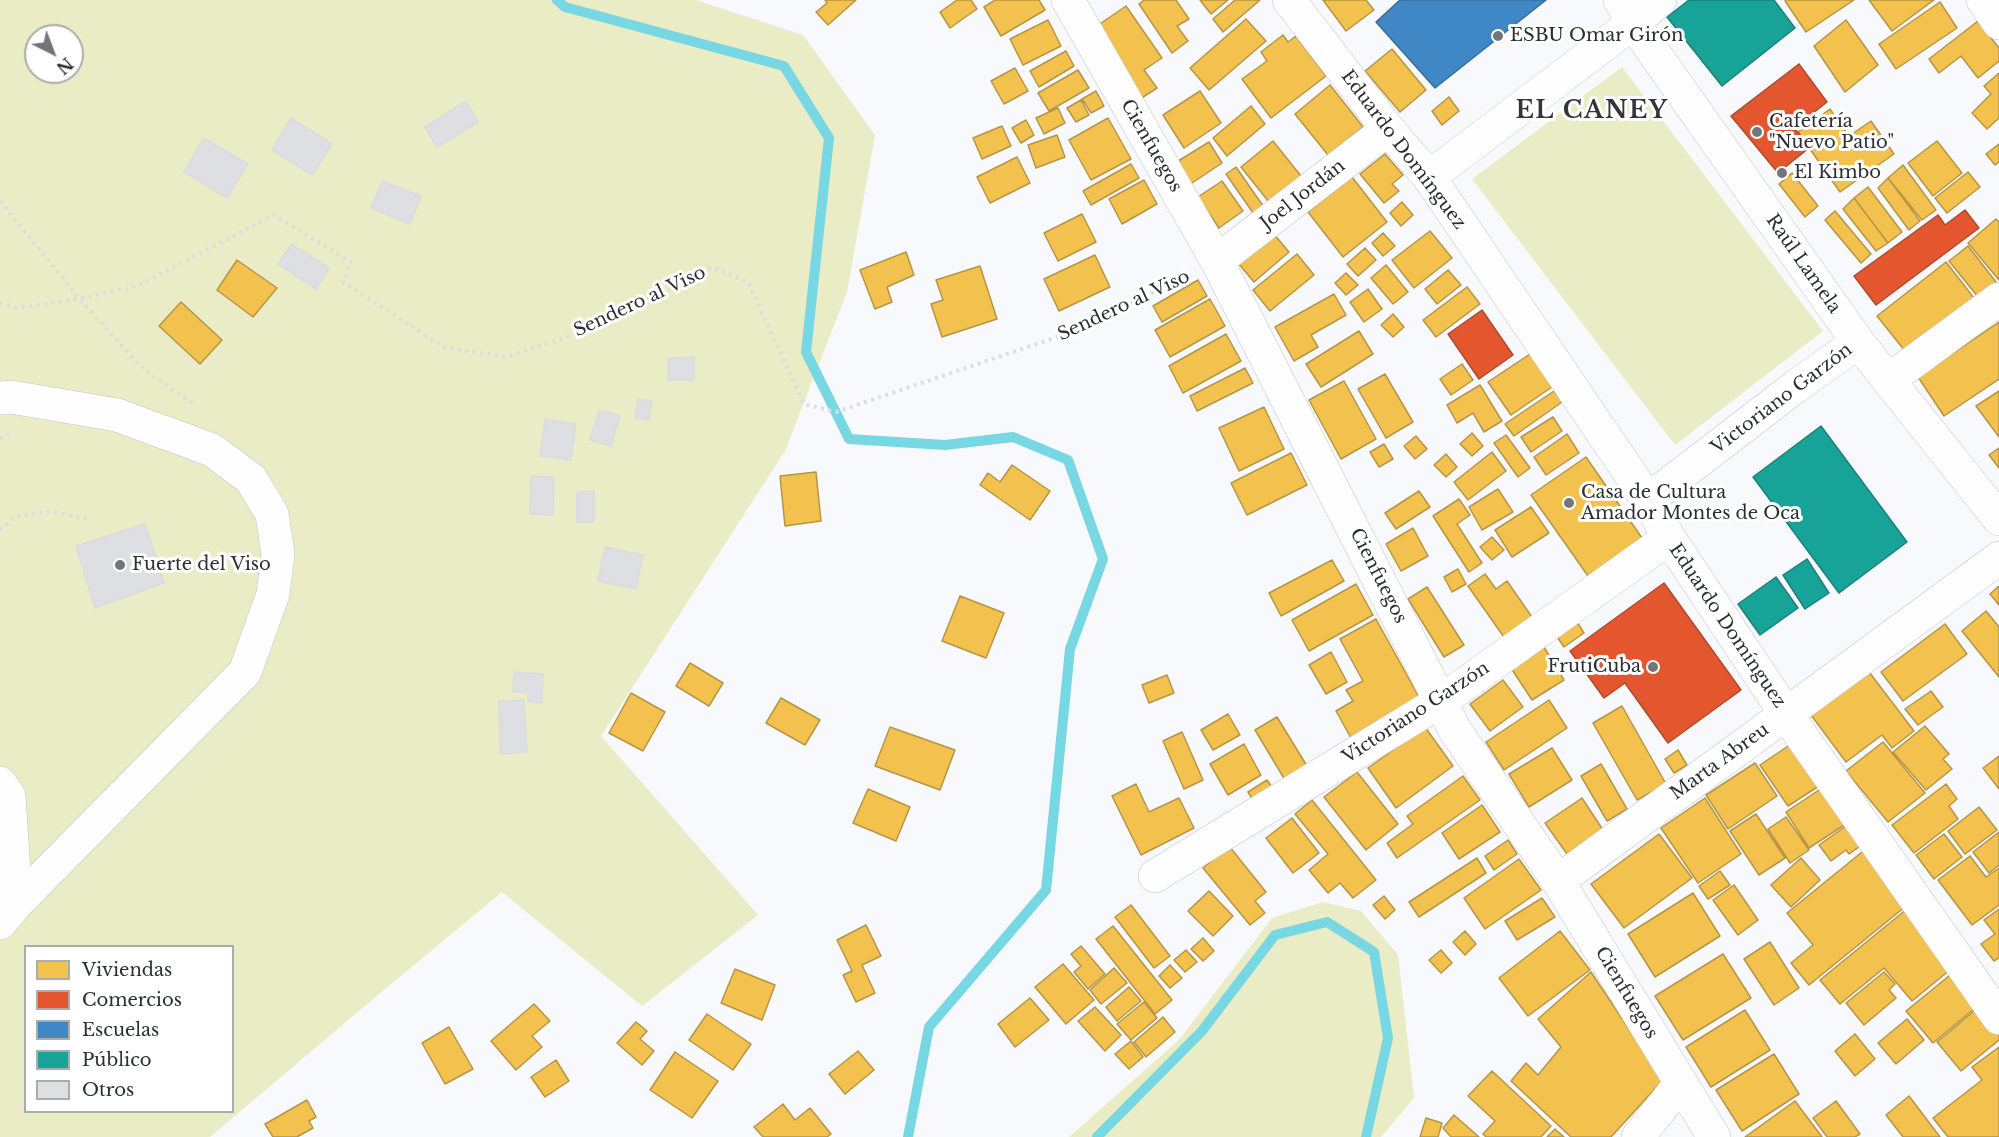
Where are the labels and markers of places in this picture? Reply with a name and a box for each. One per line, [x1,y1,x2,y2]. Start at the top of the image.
place label: ESBU Omar Girón [1510,25,1683,47]
marker: ESBU Omar Girón [1491,29,1505,43]
place label: Cafetería "Nuevo Patio" [1769,111,1894,154]
marker: Cafetería "Nuevo Patio" [1750,125,1764,139]
place label: El Kimbo [1794,162,1881,184]
marker: El Kimbo [1775,166,1789,180]
place label: Casa de Cultura Amador Montes de Oca [1581,482,1800,524]
marker: Casa de Cultura Amador Montes de Oca [1562,496,1576,510]
place label: Fuerte del Viso [132,554,271,576]
marker: Fuerte del Viso [113,558,127,572]
place label: FrutiCuba [1547,656,1641,678]
marker: FrutiCuba [1646,660,1660,674]

